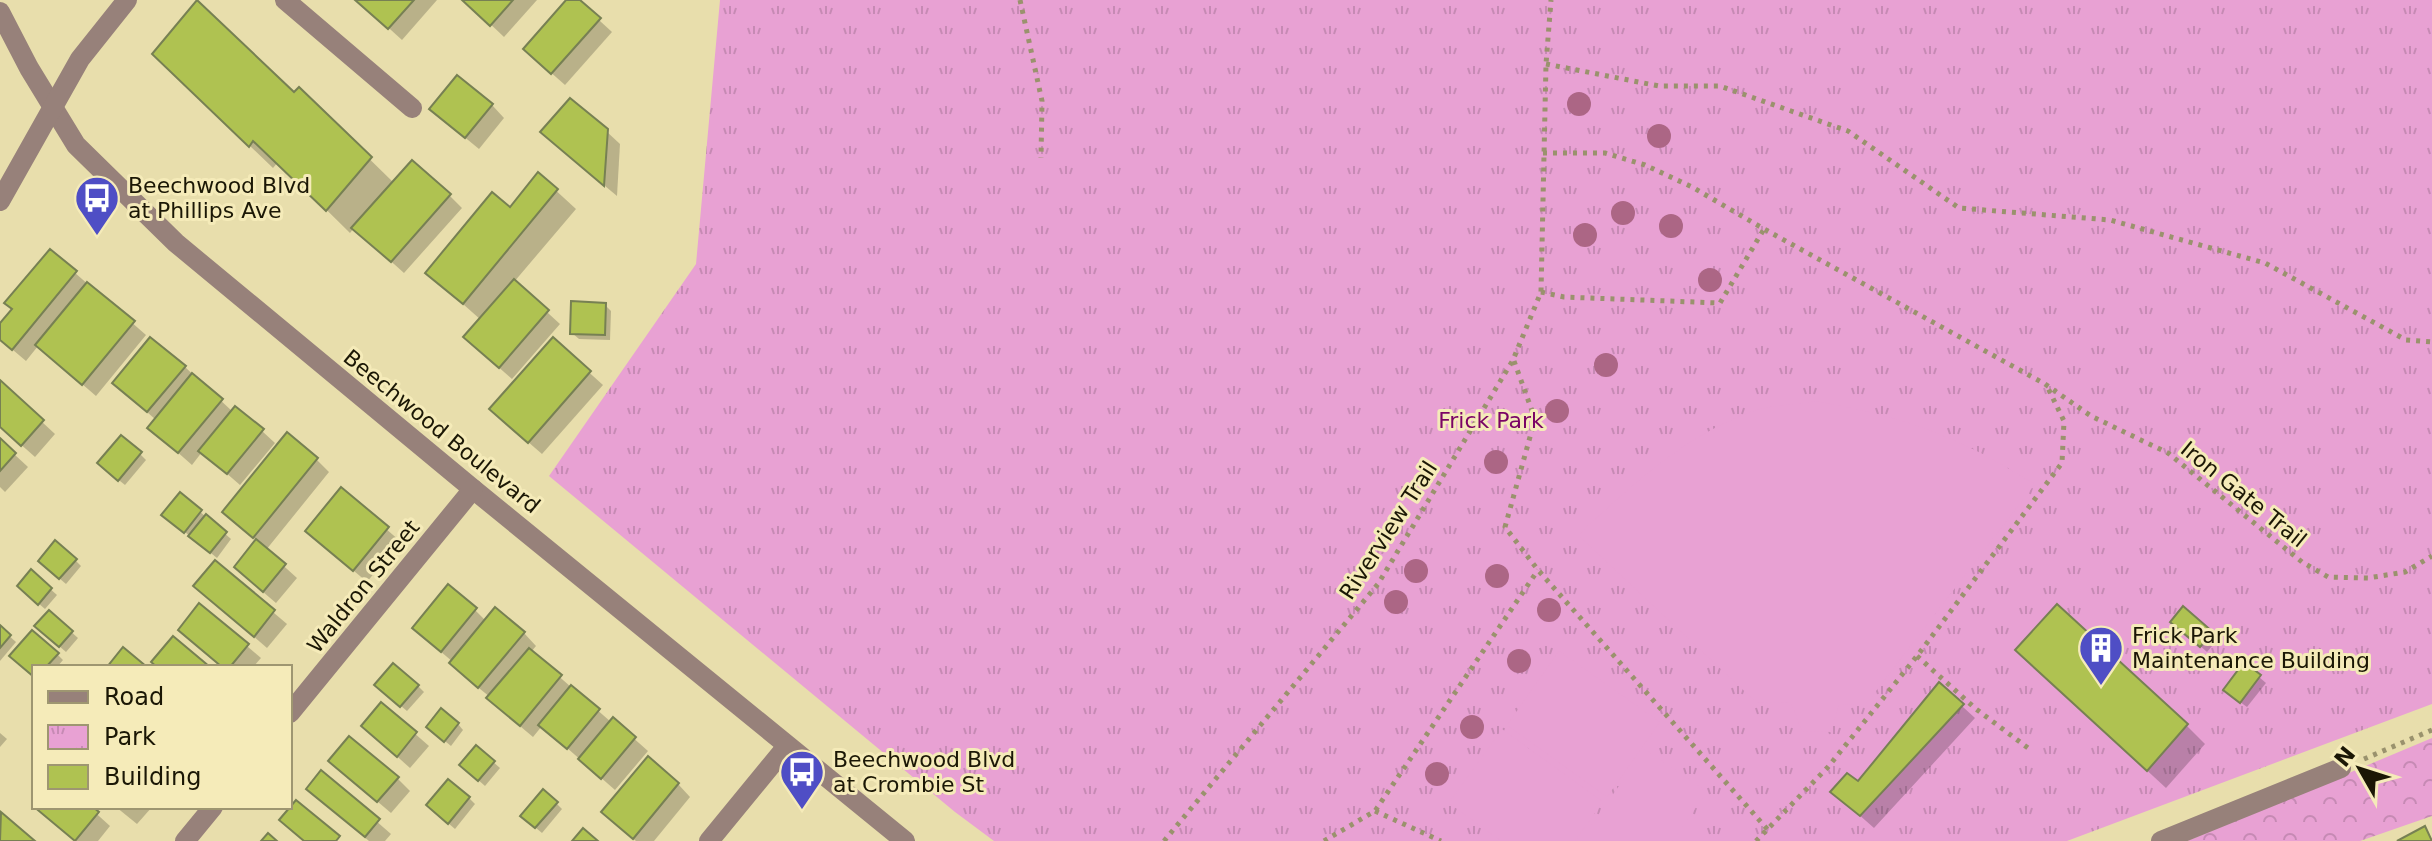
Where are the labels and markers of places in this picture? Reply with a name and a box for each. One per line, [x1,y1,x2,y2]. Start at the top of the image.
place label: Beechwood Blvd at Phillips Ave [128,173,310,223]
bus stop icon: Beechwood Blvd at Phillips Ave [73,174,121,237]
place label: Frick Park Maintenance Building [2132,623,2370,673]
building icon: Frick Park Maintenance Building [2077,624,2125,687]
place label: Beechwood Blvd at Crombie St [833,747,1015,797]
bus stop icon: Beechwood Blvd at Crombie St [778,748,826,811]

